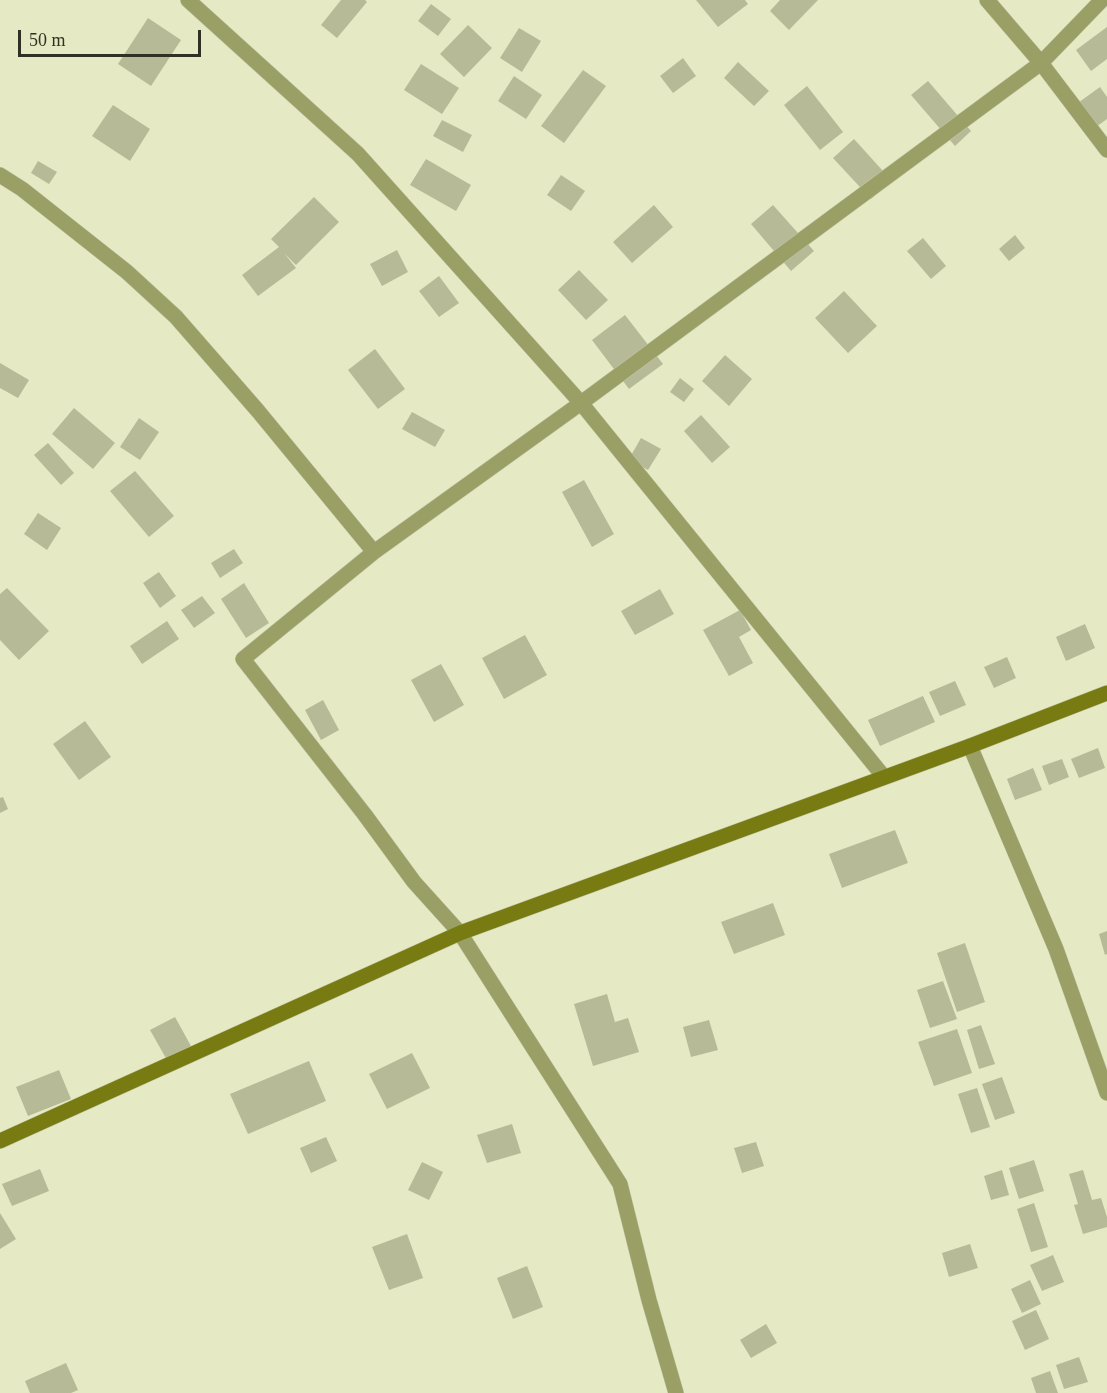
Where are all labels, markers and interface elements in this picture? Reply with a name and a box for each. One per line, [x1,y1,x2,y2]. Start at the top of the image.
scale bar [21,18,204,56]
text: 50 m [29,30,66,50]

